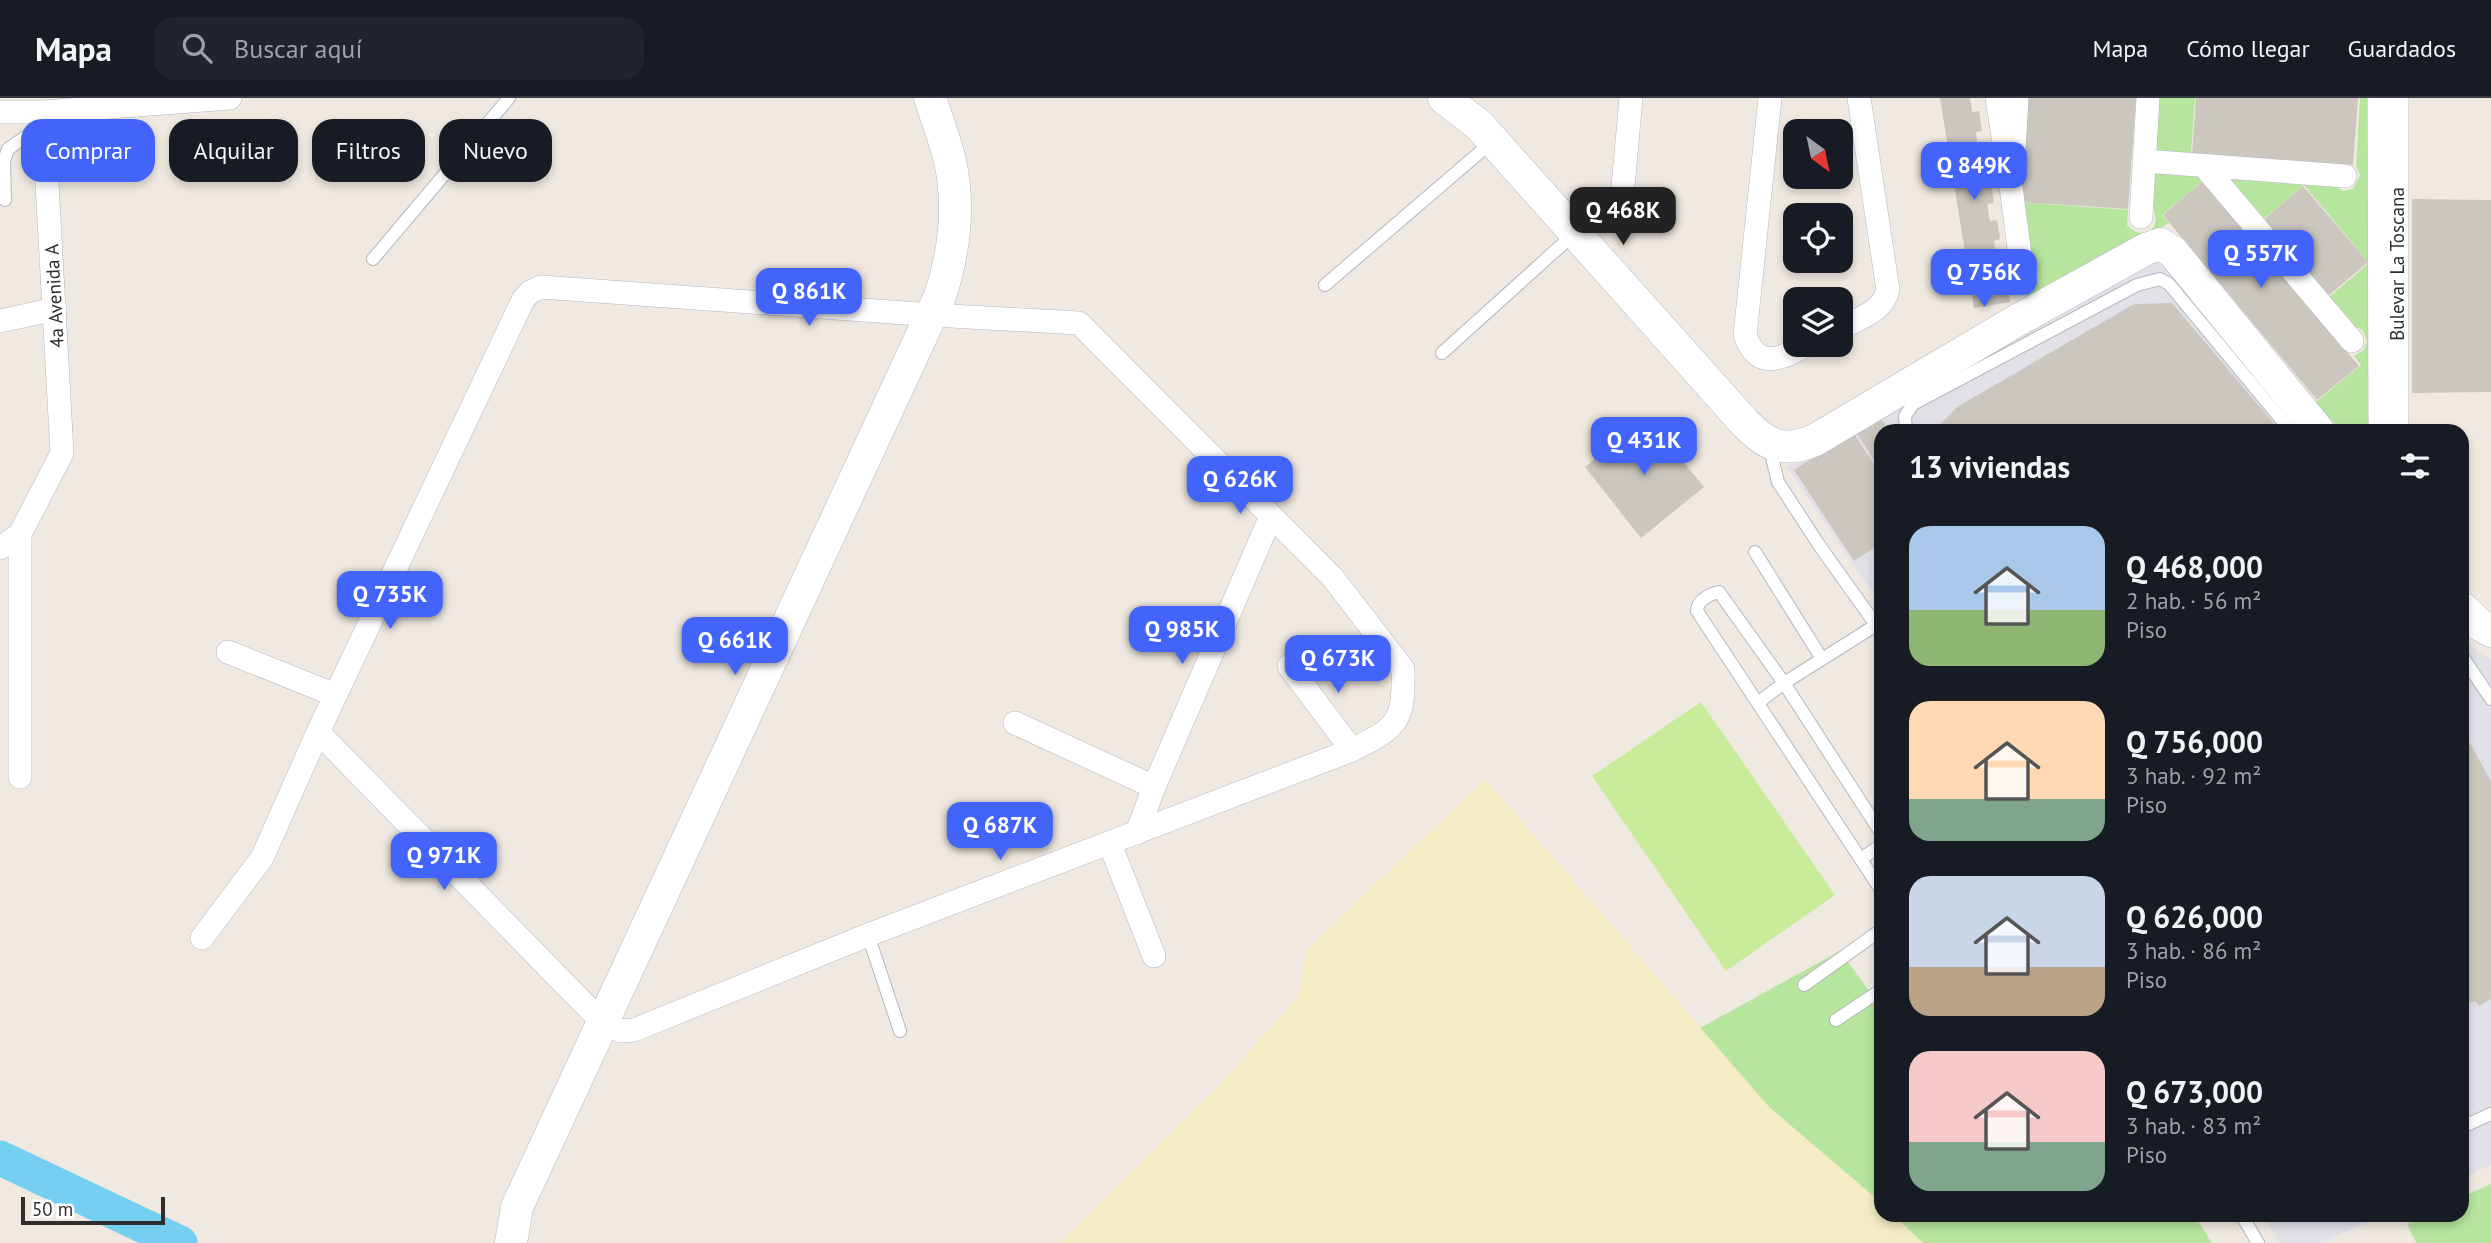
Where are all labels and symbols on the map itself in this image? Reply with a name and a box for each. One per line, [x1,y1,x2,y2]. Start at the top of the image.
north arrow [1783,119,1853,189]
pin: Q 849K [1917,142,2031,202]
street label: Bulevar La Toscana [2385,187,2409,341]
pin: Q 468K [1566,188,1680,247]
pin: Q 557K [2204,230,2318,290]
street label: 4a Avenida A [39,243,69,349]
pin: Q 756K [1927,250,2041,309]
pin: Q 861K [752,268,866,328]
pin: Q 431K [1587,418,1701,477]
pin: Q 626K [1183,456,1297,516]
pin: Q 735K [333,572,447,631]
pin: Q 985K [1125,606,1239,666]
pin: Q 661K [678,618,792,677]
pin: Q 673K [1281,636,1395,695]
pin: Q 687K [943,802,1057,862]
pin: Q 971K [387,832,501,892]
scale bar [21,1194,164,1226]

